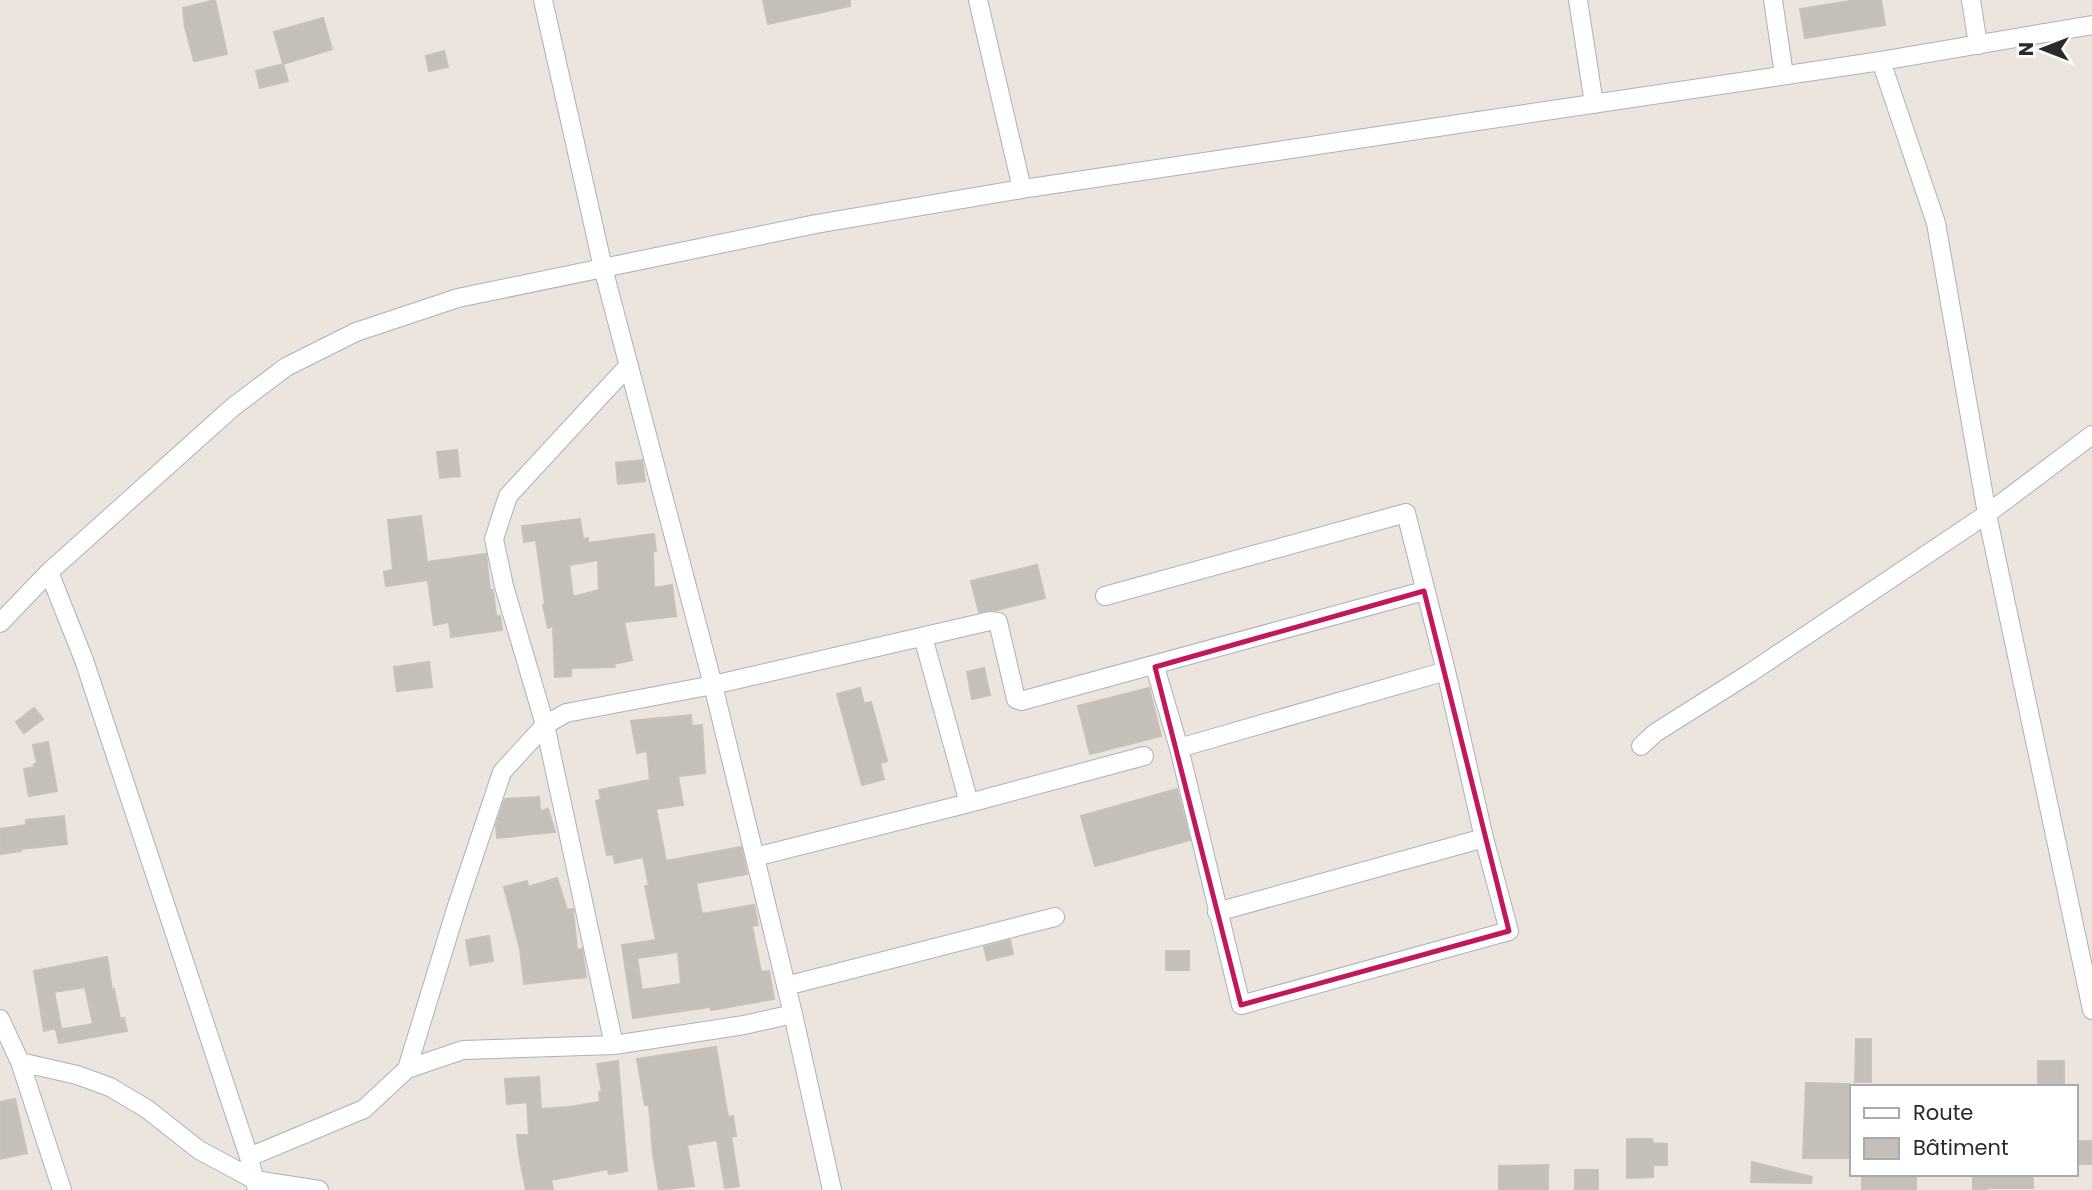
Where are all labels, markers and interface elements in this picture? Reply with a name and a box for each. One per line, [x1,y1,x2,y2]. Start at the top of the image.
north arrow [2008,14,2078,84]
text: N [2013,42,2040,56]
legend [1850,1085,2078,1176]
text: Route [1913,1098,1973,1127]
text: Bâtiment [1913,1133,2009,1162]

